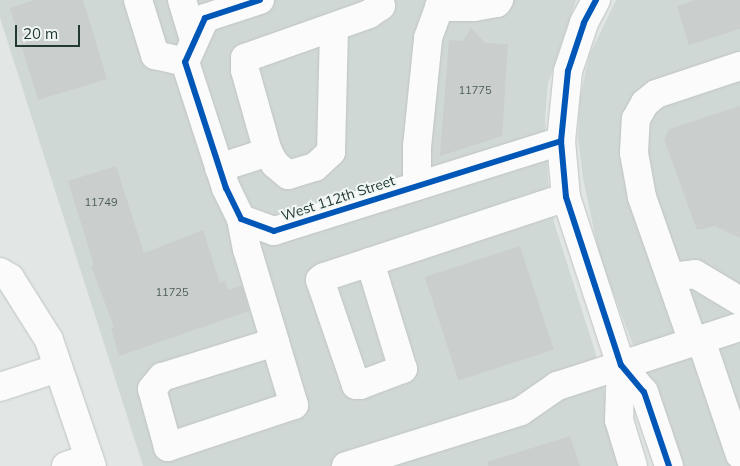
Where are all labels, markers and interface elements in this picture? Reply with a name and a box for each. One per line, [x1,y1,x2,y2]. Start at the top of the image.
scale bar [18,15,82,47]
text: 20 m [23,24,58,43]
house number: 11775 [459,83,491,97]
street label: West 112th Street [279,172,397,224]
house number: 11749 [85,195,117,209]
house number: 11725 [156,285,188,299]

